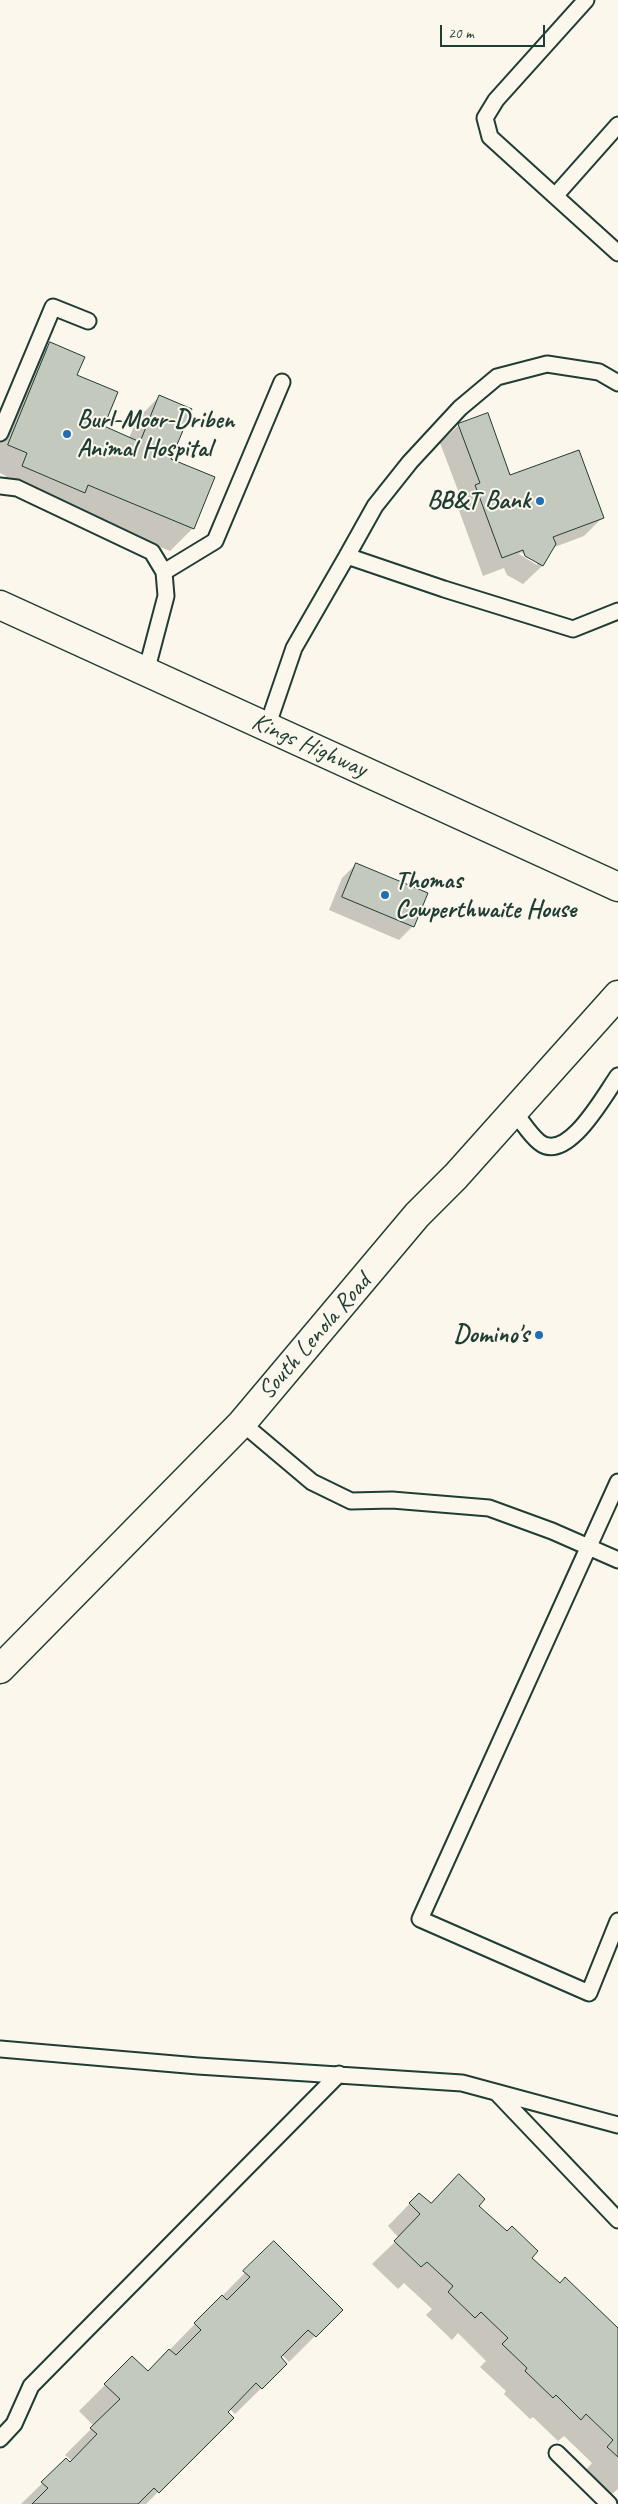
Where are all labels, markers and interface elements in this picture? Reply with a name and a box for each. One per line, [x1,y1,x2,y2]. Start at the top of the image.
scale bar [443,15,548,47]
text: 20 m [448,24,474,43]
place label: Burl-Moor-Driben Animal Hospital [77,405,234,464]
marker: Burl-Moor-Driben Animal Hospital [61,428,73,440]
place label: BB&T Bank [427,486,530,516]
marker: BB&T Bank [534,495,546,507]
street label: Kings Highway [247,707,371,785]
place label: Thomas Cowperthwaite House [395,866,576,925]
marker: Thomas Cowperthwaite House [379,889,391,901]
street label: South Lenola Road [252,1268,378,1406]
place label: Domino's [454,1320,529,1350]
marker: Domino's [533,1329,545,1341]

